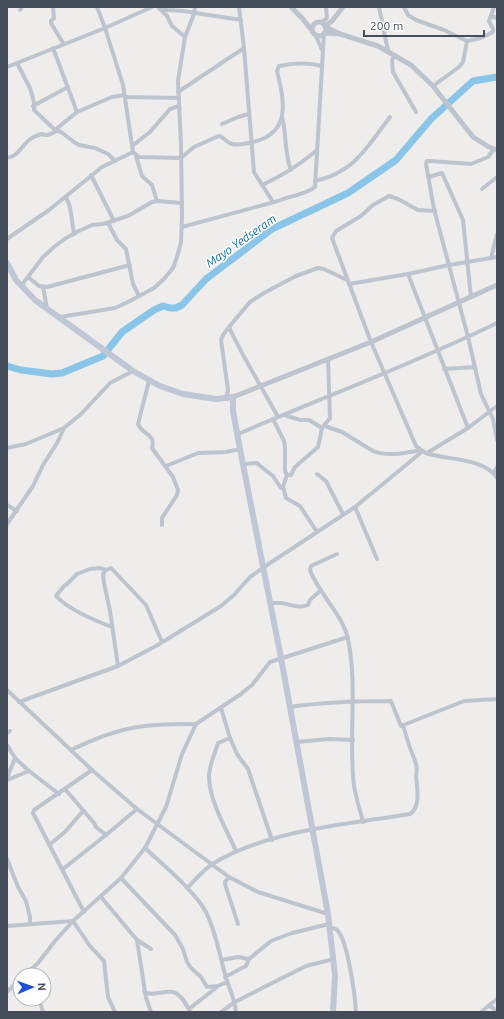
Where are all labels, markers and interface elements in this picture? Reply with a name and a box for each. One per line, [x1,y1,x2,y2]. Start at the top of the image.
scale bar [364,12,484,38]
text: 200 m [370,19,403,32]
water label: Mayo Yedseram [203,212,278,270]
north arrow [12,967,52,1007]
text: N [36,982,48,991]

